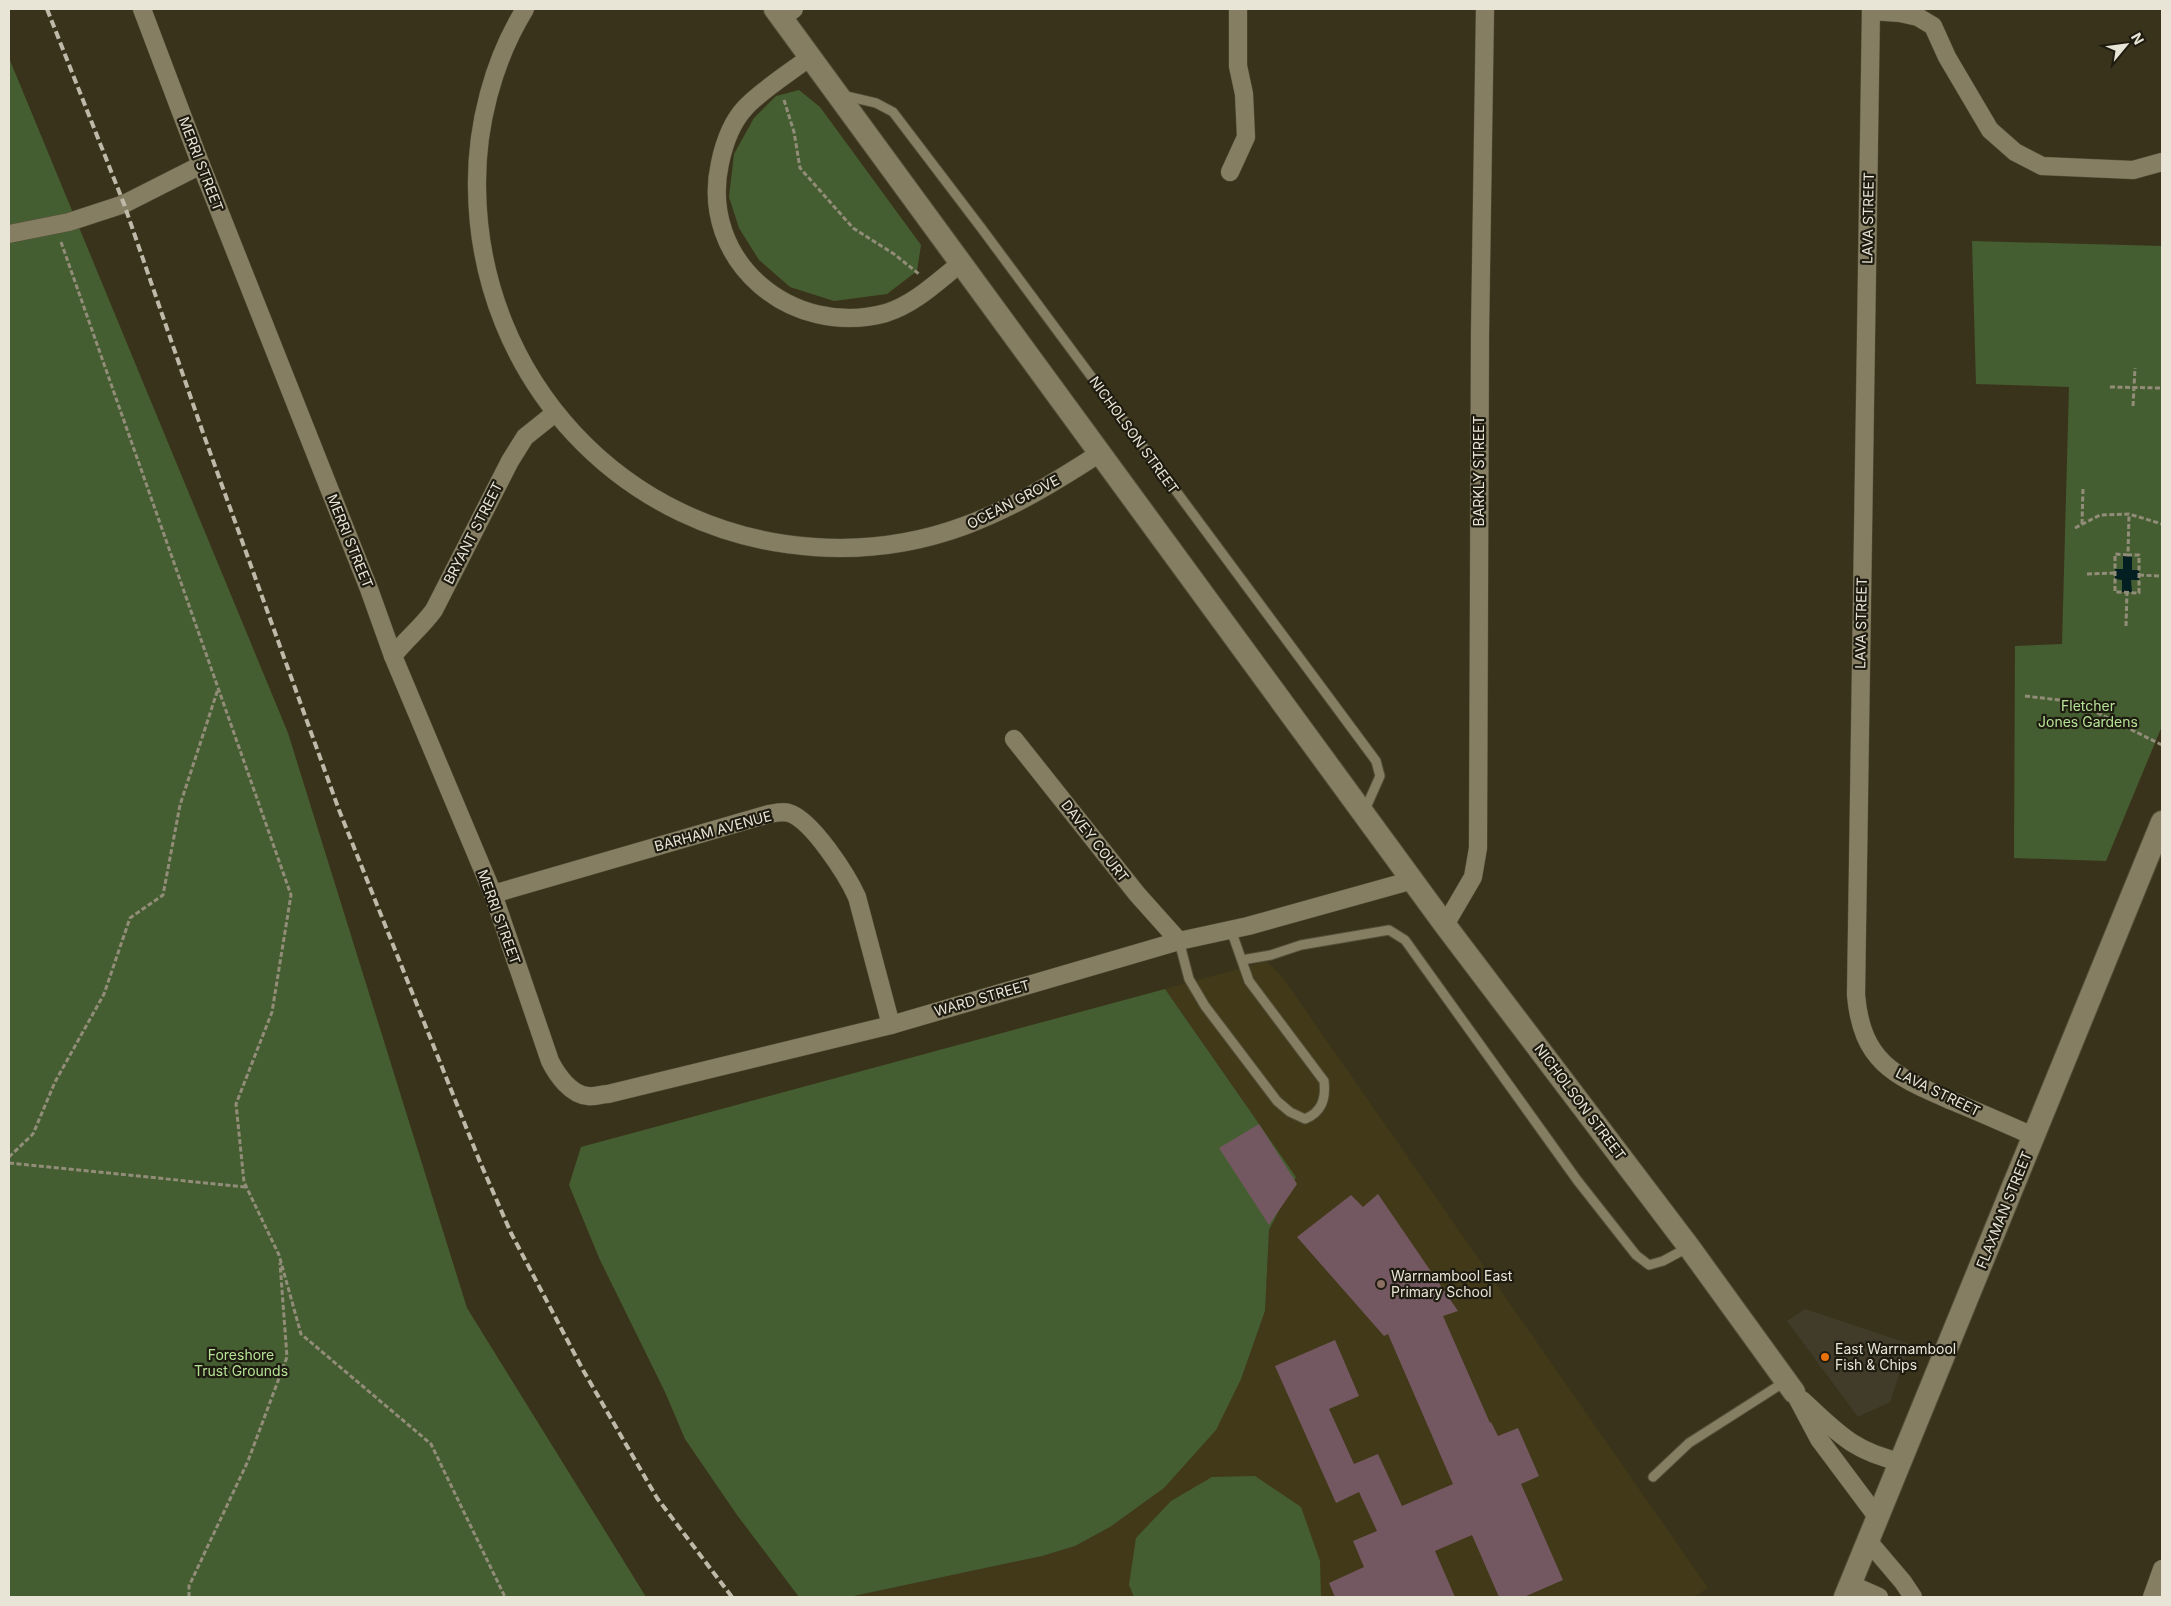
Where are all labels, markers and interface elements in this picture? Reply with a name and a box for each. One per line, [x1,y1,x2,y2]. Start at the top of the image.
north arrow [2101,20,2151,70]
text: N [2128,30,2148,47]
street label: MERRI STREET [176,114,227,213]
street label: LAVA STREET [1858,172,1877,264]
street label: NICHOLSON STREET [1086,373,1183,497]
street label: BARKLY STREET [1470,415,1487,527]
street label: OCEAN GROVE [964,471,1062,532]
street label: BRYANT STREET [439,479,506,587]
street label: MERRI STREET [324,491,377,590]
street label: LAVA STREET [1851,577,1870,669]
park label: Fletcher Jones Gardens [2038,697,2138,730]
street label: DAVEY COURT [1058,796,1133,885]
street label: BARHAM AVENUE [652,807,773,854]
street label: MERRI STREET [474,867,525,967]
street label: WARD STREET [932,976,1032,1019]
street label: NICHOLSON STREET [1531,1040,1630,1163]
street label: LAVA STREET [1893,1064,1983,1119]
street label: FLAXMAN STREET [1972,1149,2035,1271]
place label: Warrnambool East Primary School [1391,1267,1513,1300]
marker: Warrnambool East Primary School [1375,1278,1387,1290]
place label: East Warrnambool Fish & Chips [1835,1340,1956,1373]
park label: Foreshore Trust Grounds [194,1346,288,1379]
marker: East Warrnambool Fish & Chips [1819,1351,1831,1363]

